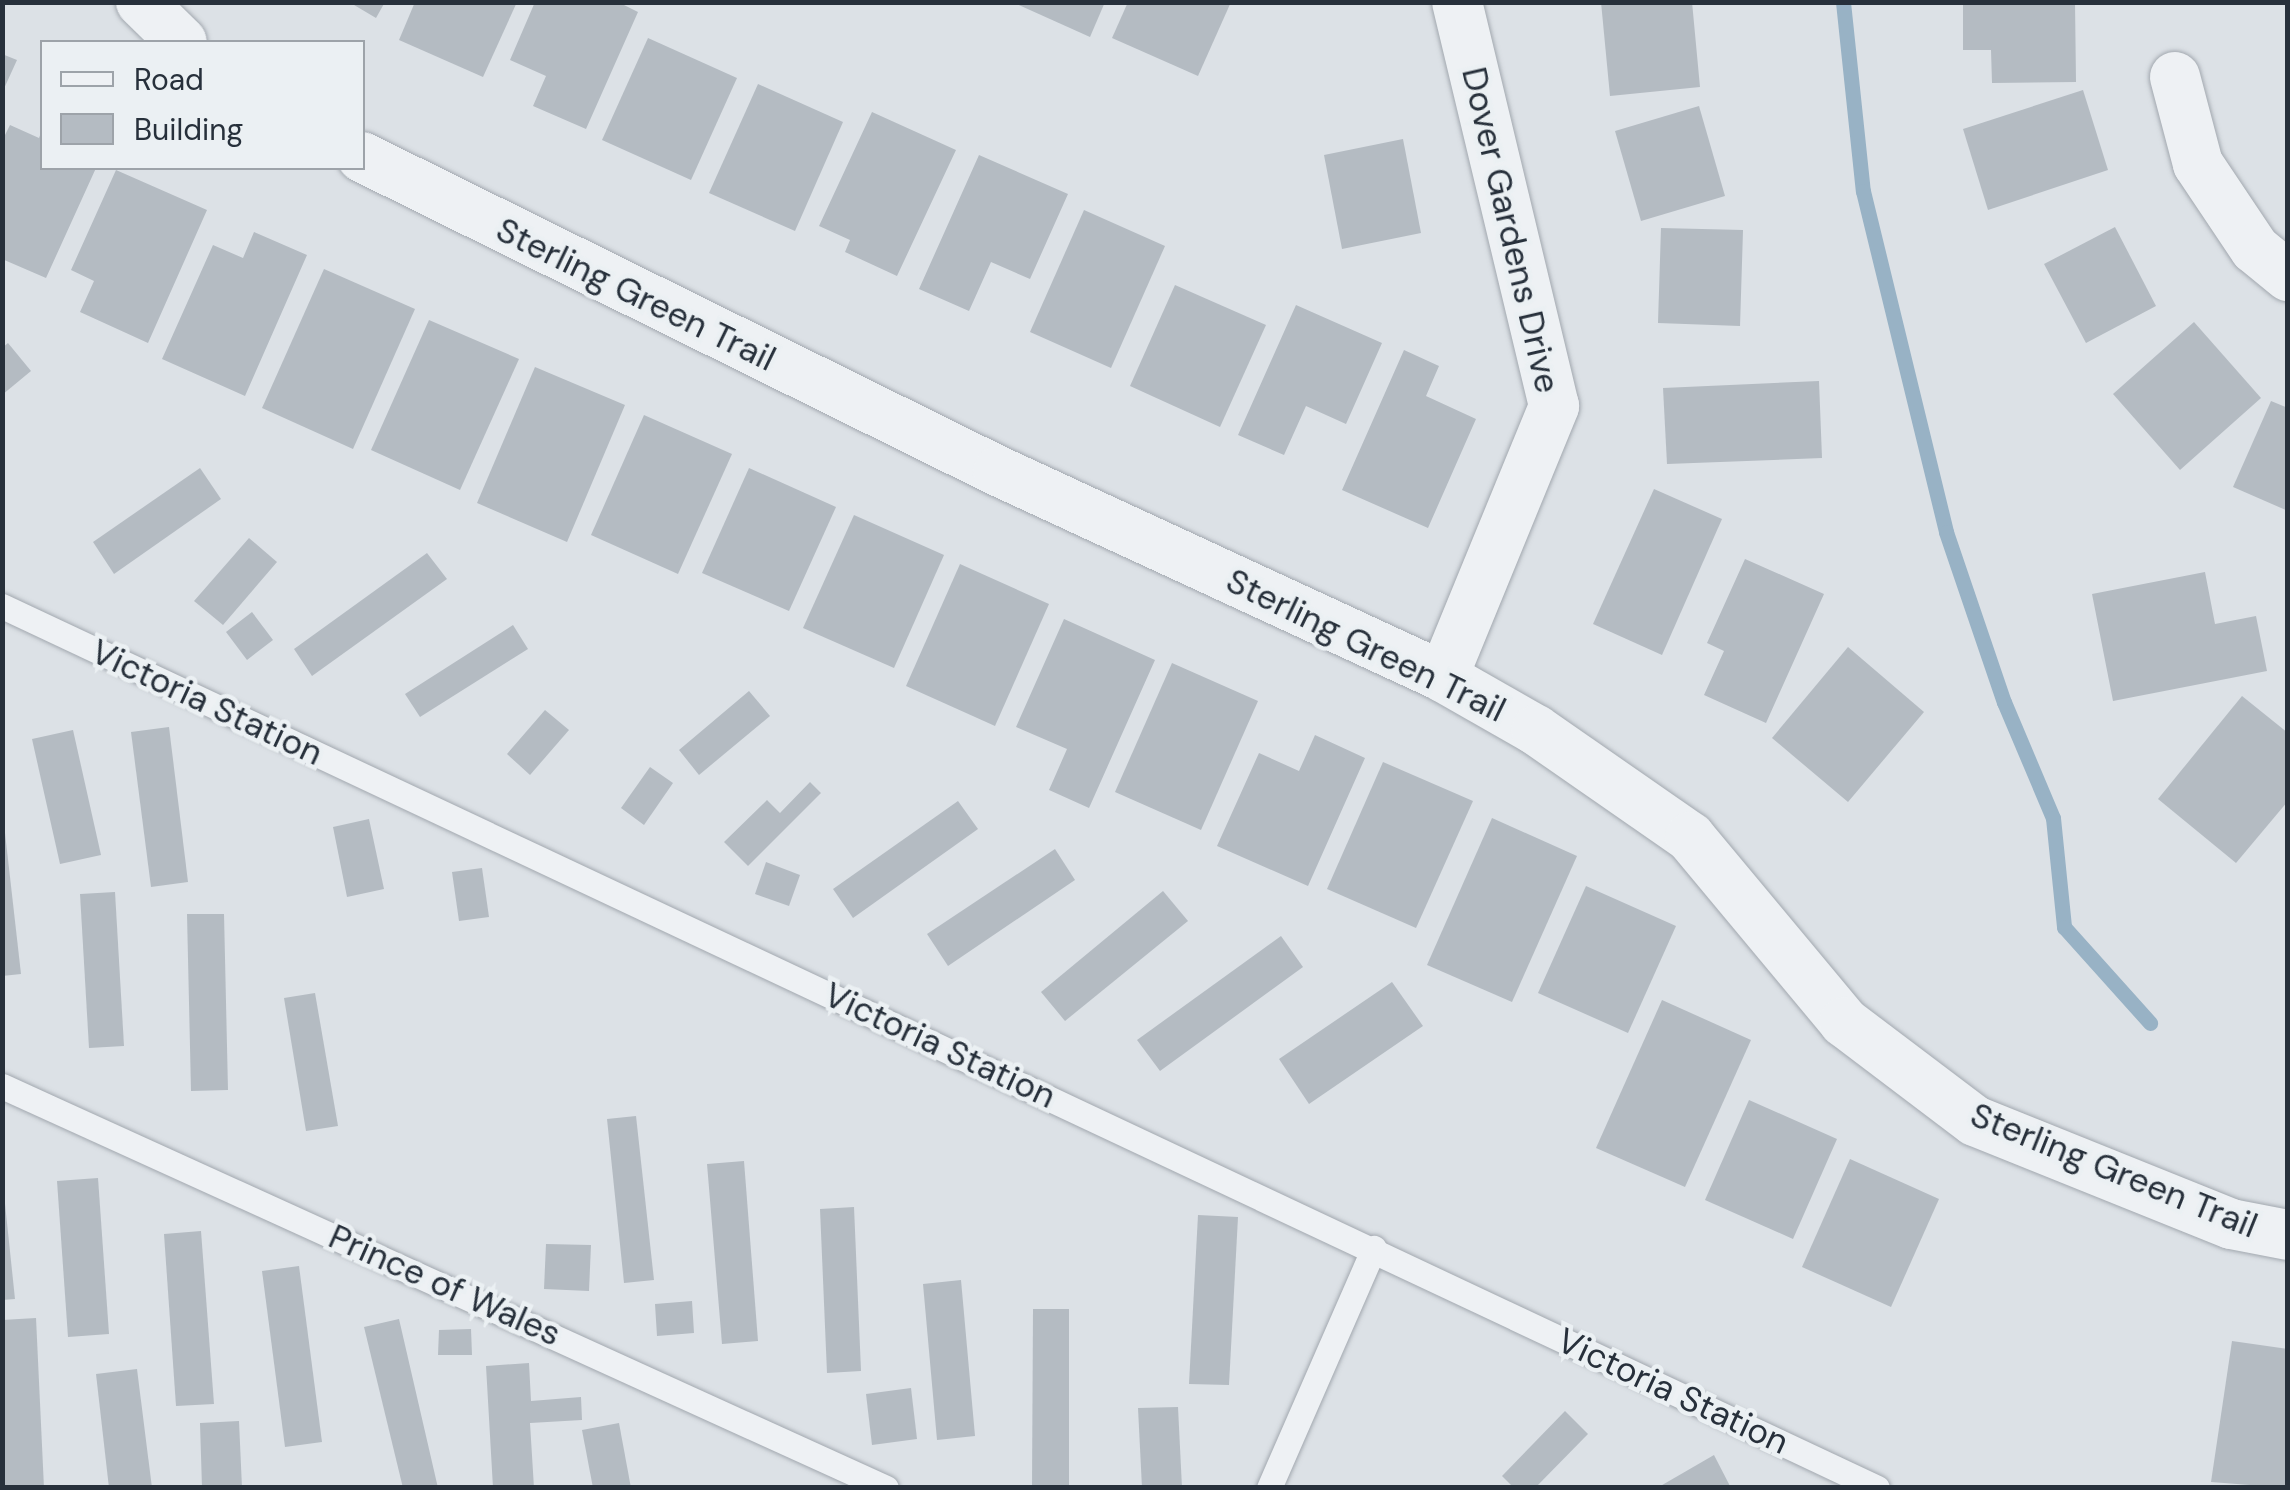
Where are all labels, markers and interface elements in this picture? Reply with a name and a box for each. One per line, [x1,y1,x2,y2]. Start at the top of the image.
legend [40,40,365,170]
text: Road [134,60,204,99]
street label: Dover Gardens Drive [1453,63,1569,397]
text: Building [134,110,243,149]
street label: Sterling Green Trail [490,208,782,380]
street label: Sterling Green Trail [1220,559,1512,731]
street label: Victoria Station [85,630,329,774]
street label: Victoria Station [818,973,1062,1117]
street label: Sterling Green Trail [1965,1093,2263,1247]
street label: Prince of Wales [323,1215,567,1355]
street label: Victoria Station [1551,1319,1795,1463]

